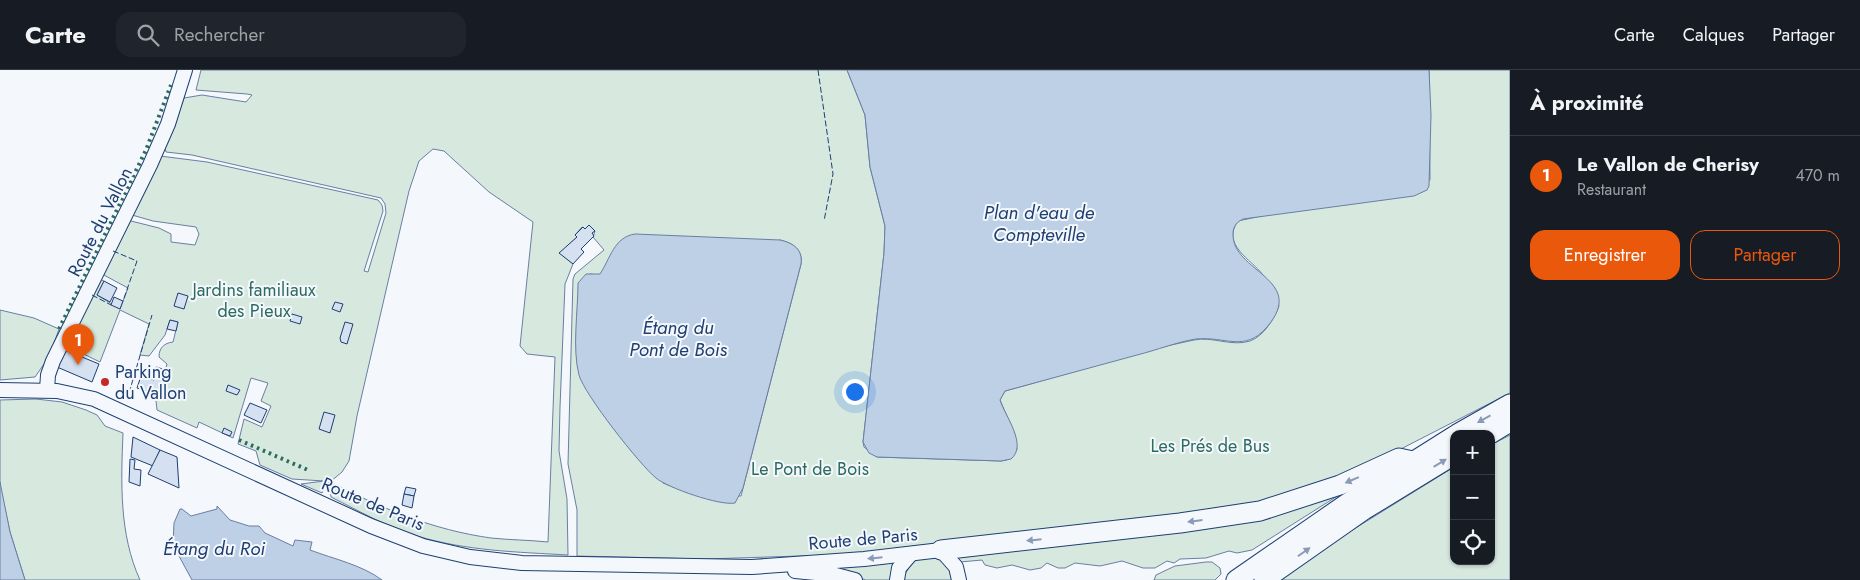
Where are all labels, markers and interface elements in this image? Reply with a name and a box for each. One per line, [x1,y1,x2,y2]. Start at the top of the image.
search box [116,12,466,57]
text: Carte [25,17,86,52]
icon: search [134,21,162,49]
text: Rechercher [174,21,265,48]
text: Carte [1614,22,1655,48]
text: Calques [1683,22,1744,48]
text: Partager [1772,22,1835,48]
text: À proximité [1530,88,1644,118]
text: Le Vallon de Cherisy [1577,151,1759,178]
street label: Route du Vallon [61,163,139,281]
text: 1 [1542,164,1550,187]
text: 470 m [1795,164,1840,187]
text: Restaurant [1577,178,1646,201]
water label: Plan d'eau de Compteville [984,199,1095,248]
button: Enregistrer [1530,230,1680,280]
button: Partager [1690,230,1840,280]
park label: Jardins familiaux des Pieux [190,277,316,324]
water label: Étang du Pont de Bois [629,314,727,363]
pin: 1 [62,324,94,365]
place label: Parking du Vallon [115,359,186,406]
marker: Parking du Vallon [99,376,111,388]
your location [842,379,868,405]
one-way arrow [1477,414,1490,423]
map controls [1450,430,1495,565]
button: + [1450,430,1495,475]
park label: Les Prés de Bus [1150,433,1270,459]
park label: Le Pont de Bois [751,456,869,482]
one-way arrow [1433,459,1446,468]
street label: Route de Paris [318,471,428,537]
button: − [1450,475,1495,520]
one-way arrow [1345,477,1359,485]
one-way arrow [1187,517,1203,525]
button: locate [1450,520,1495,565]
street label: Route de Paris [807,521,919,557]
water label: Étang du Roi [163,535,266,562]
one-way arrow [1026,536,1042,544]
one-way arrow [1297,547,1310,557]
one-way arrow [867,554,883,562]

